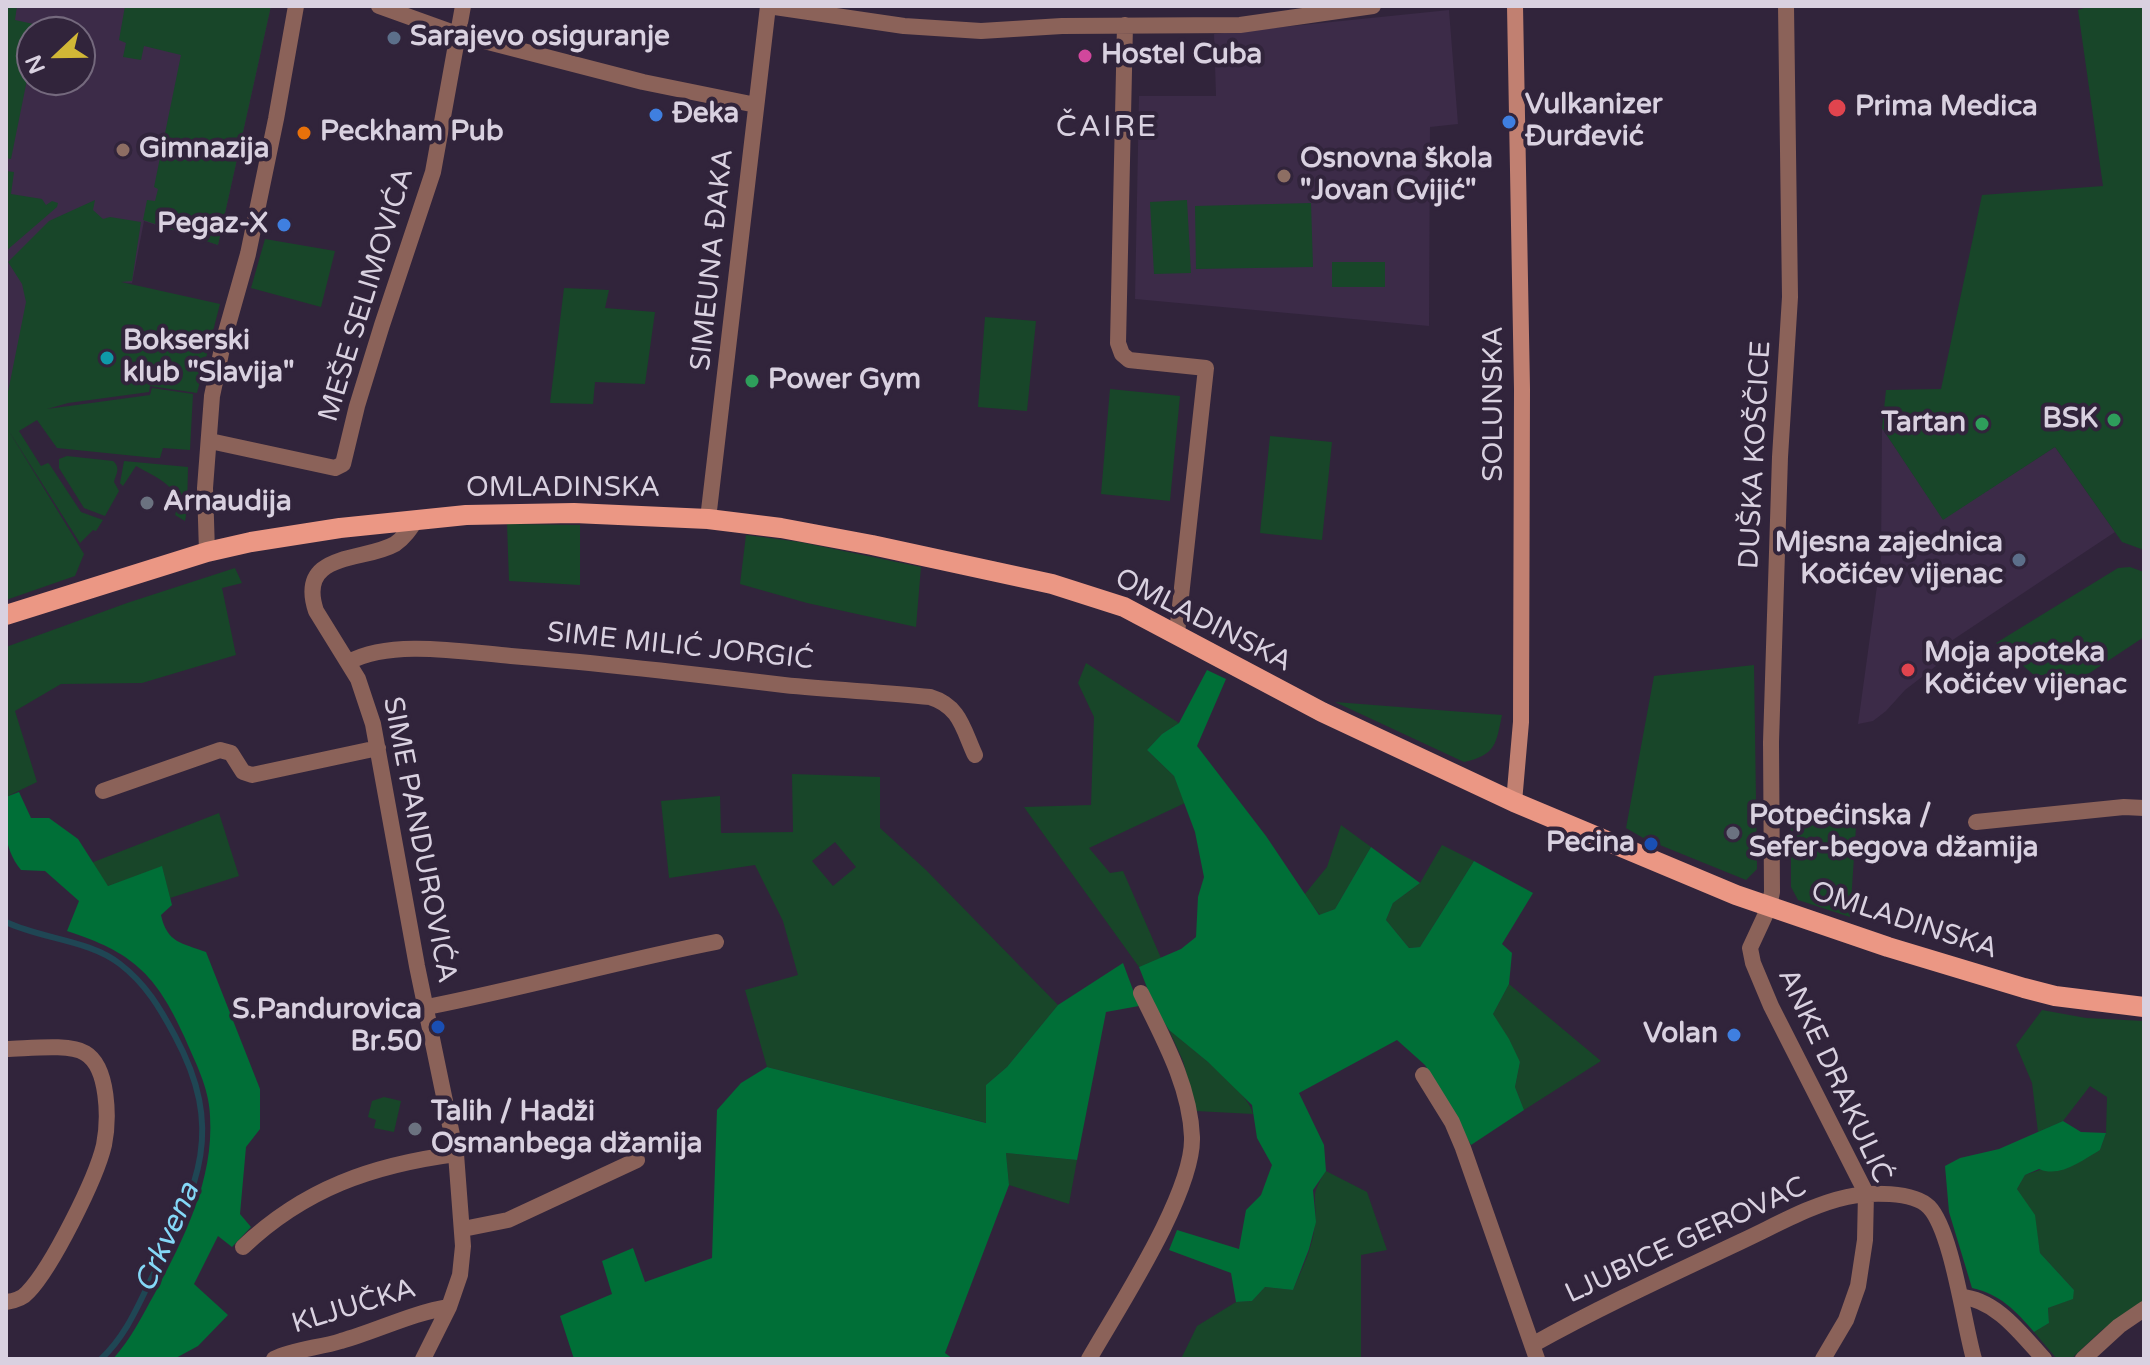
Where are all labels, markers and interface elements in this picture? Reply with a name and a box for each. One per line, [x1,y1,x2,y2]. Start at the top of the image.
north arrow [16,16,96,96]
place label: Sarajevo osiguranje [410,21,670,55]
marker: Sarajevo osiguranje [385,29,403,47]
place label: Hostel Cuba [1101,39,1262,73]
marker: Hostel Cuba [1076,47,1094,65]
text: N [20,51,51,77]
place label: Vulkanizer Đurđević [1525,89,1663,155]
place label: Prima Medica [1855,91,2038,125]
marker: Prima Medica [1826,97,1848,119]
place label: Đeka [672,98,739,132]
marker: Đeka [647,106,665,124]
district label: ČAIRE [1056,110,1158,146]
marker: Vulkanizer Đurđević [1500,113,1518,131]
place label: Peckham Pub [320,116,504,150]
marker: Peckham Pub [295,124,313,142]
place label: Gimnazija [139,133,269,167]
marker: Gimnazija [114,141,132,159]
place label: Osnovna škola "Jovan Cvijić" [1300,143,1493,209]
street label: SIMEUNA ĐAKA [685,147,741,373]
street label: MEŠE SELIMOVIĆA [312,164,422,426]
marker: Osnovna škola "Jovan Cvijić" [1275,167,1293,185]
place label: Pegaz-X [157,208,268,242]
marker: Pegaz-X [275,216,293,234]
place label: Bokserski klub "Slavija" [123,325,294,391]
street label: SOLUNSKA [1478,326,1512,482]
street label: DUŠKA KOŠČICE [1733,340,1779,570]
marker: Bokserski klub "Slavija" [98,349,116,367]
place label: Power Gym [768,364,921,398]
marker: Power Gym [743,372,761,390]
place label: BSK [2043,403,2098,437]
place label: Tartan [1881,407,1966,441]
marker: BSK [2105,411,2123,429]
marker: Tartan [1973,415,1991,433]
street label: OMLADINSKA [466,472,660,506]
place label: Arnaudija [163,486,292,520]
marker: Arnaudija [138,494,156,512]
place label: Mjesna zajednica Kočićev vijenac [1775,527,2003,593]
marker: Mjesna zajednica Kočićev vijenac [2010,551,2028,569]
street label: OMLADINSKA [1109,562,1297,680]
street label: SIME MILIĆ JORGIĆ [545,616,815,678]
place label: Moja apoteka Kočićev vijenac [1924,637,2127,703]
marker: Moja apoteka Kočićev vijenac [1899,661,1917,679]
street label: SIME PANDUROVIĆA [375,694,463,986]
place label: Potpećinska / Sefer-begova džamija [1749,800,2039,866]
marker: Potpećinska / Sefer-begova džamija [1724,824,1742,842]
place label: Pecina [1546,827,1635,861]
marker: Pecina [1642,835,1660,853]
street label: OMLADINSKA [1807,875,2001,967]
street label: ANKE DRAKULIĆ [1770,963,1898,1189]
place label: S.Pandurovica Br.50 [232,994,422,1060]
marker: S.Pandurovica Br.50 [429,1018,447,1036]
place label: Volan [1643,1018,1718,1052]
marker: Volan [1725,1026,1743,1044]
place label: Talih / Hadži Osmanbega džamija [431,1096,703,1162]
marker: Talih / Hadži Osmanbega džamija [406,1120,424,1138]
street label: LJUBICE GEROVAC [1560,1170,1812,1312]
water label: Crkvena [128,1178,208,1298]
street label: KLJUČKA [288,1272,420,1342]

